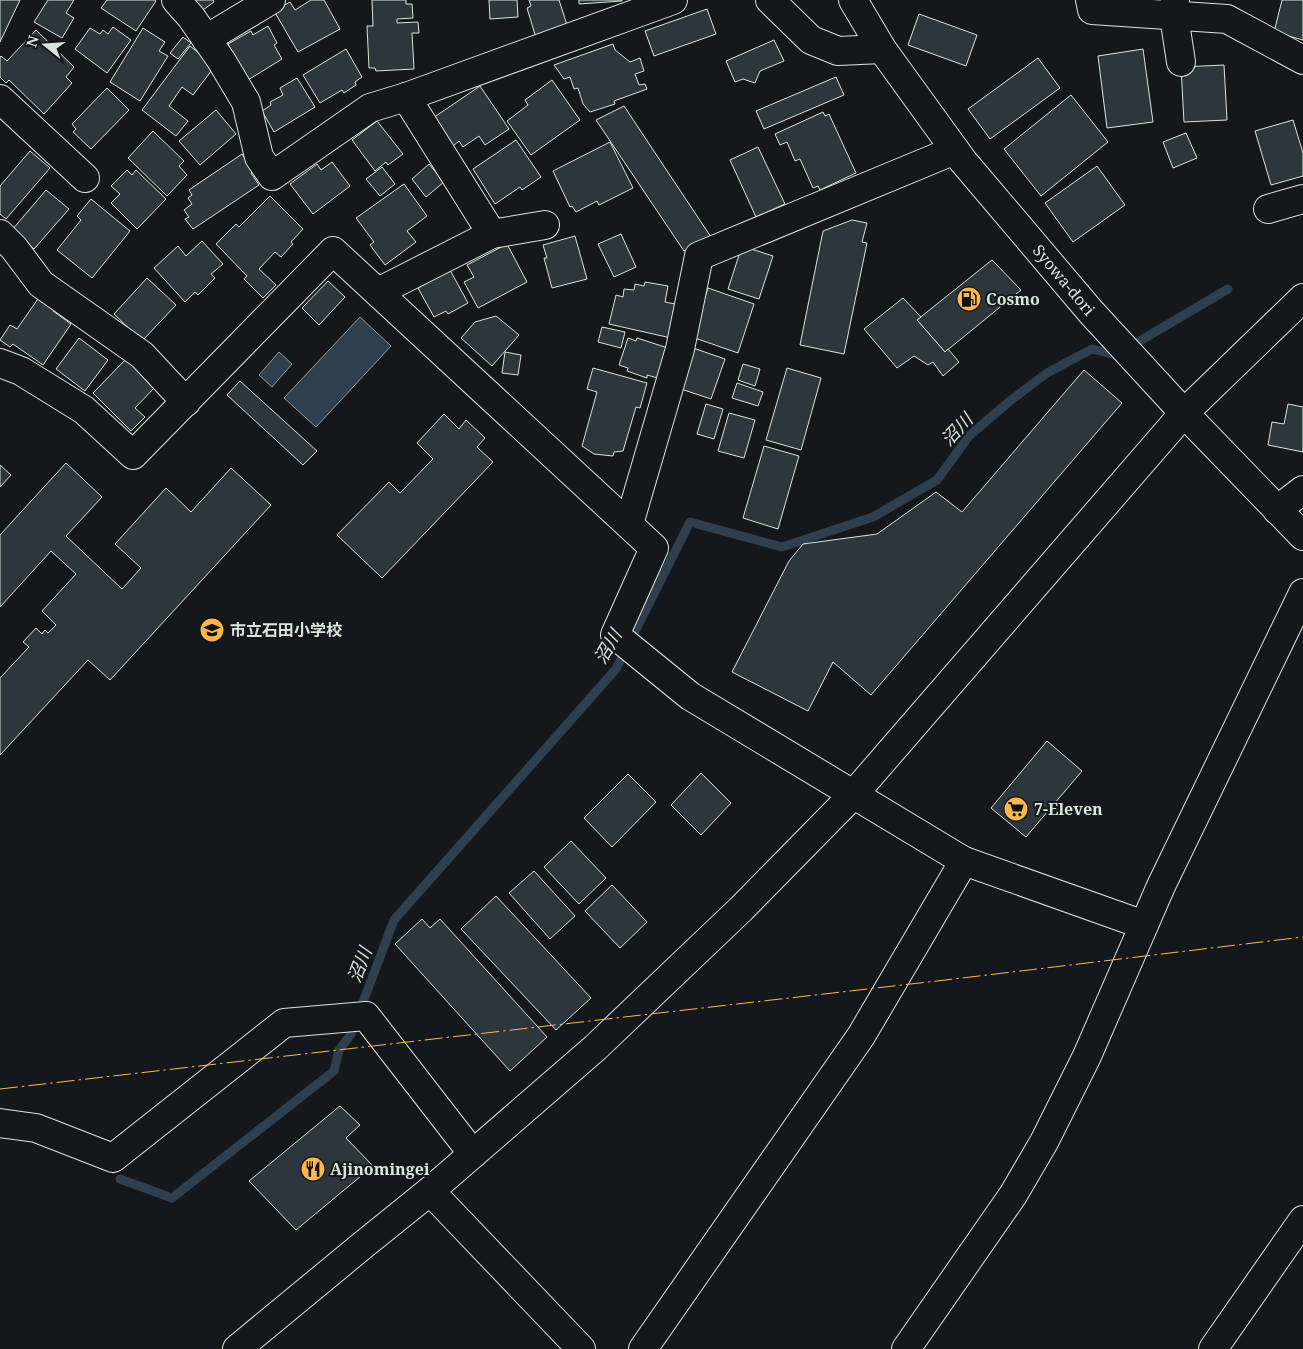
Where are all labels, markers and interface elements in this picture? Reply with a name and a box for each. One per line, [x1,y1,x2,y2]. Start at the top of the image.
north arrow [20,20,70,70]
text: N [21,33,43,49]
street label: Syowa-dori [1028,240,1100,320]
fuel station icon: Cosmo [956,286,982,312]
place label: Cosmo [986,288,1040,310]
water label: 沼川 [935,407,979,451]
school or university icon: 市立石田小学校 [199,617,225,643]
place label: 市立石田小学校 [230,619,342,641]
water label: 沼川 [588,623,628,668]
supermarket icon: 7-Eleven [1003,796,1029,822]
place label: 7-Eleven [1034,798,1103,820]
water label: 沼川 [341,942,377,986]
restaurant icon: Ajinomingei [300,1156,326,1182]
place label: Ajinomingei [330,1158,430,1180]

